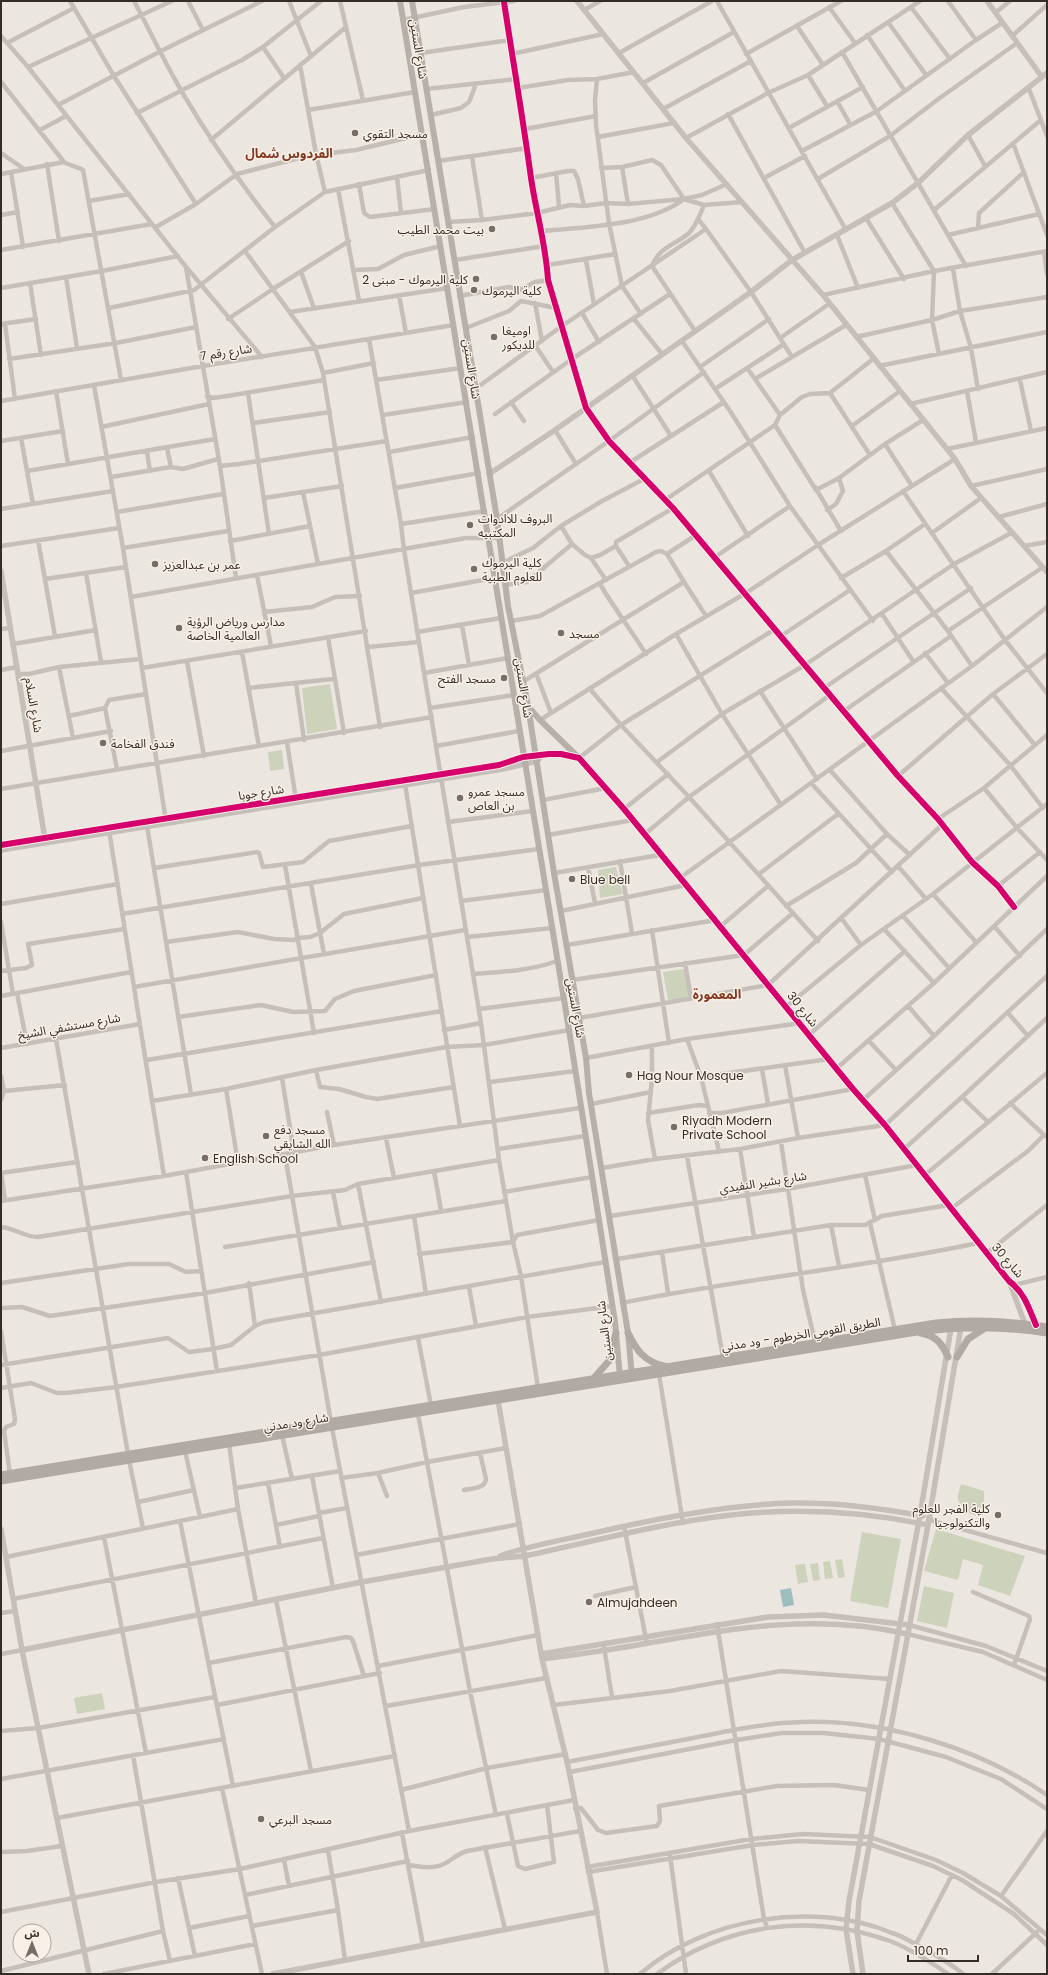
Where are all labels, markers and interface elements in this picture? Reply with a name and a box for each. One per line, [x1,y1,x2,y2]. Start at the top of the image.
street label: شارع الستين [405,18,432,80]
place label: مسجد التقوي [363,125,428,143]
marker: مسجد التقوي [350,128,360,138]
district label: الفردوس شمال [245,144,333,163]
place label: بيت محمد الطيب [397,221,484,238]
marker: بيت محمد الطيب [487,224,497,234]
place label: كلية اليرموك - مبنى 2 [362,271,469,288]
marker: كلية اليرموك - مبنى 2 [471,274,481,284]
place label: كلية اليرموك [482,282,542,299]
marker: كلية اليرموك [469,285,479,295]
place label: اوميغا للديكور [501,322,535,353]
marker: اوميغا للديكور [489,332,499,342]
street label: شارع الستين [458,338,485,400]
street label: شارع رقم 7 [199,339,253,365]
place label: البروف للاادوات المكتبيه [478,510,552,541]
marker: البروف للاادوات المكتبيه [465,520,475,530]
place label: كلية اليرموك للعلوم الطبية [482,554,542,586]
place label: عمر بن عبدالعزيز [162,556,241,573]
marker: عمر بن عبدالعزيز [150,559,160,569]
marker: كلية اليرموك للعلوم الطبية [469,564,479,574]
place label: مدارس ورياض الرؤية العالمية الخاصة [187,613,285,644]
marker: مدارس ورياض الرؤية العالمية الخاصة [174,623,184,633]
place label: مسجد [569,625,600,642]
marker: مسجد [556,628,566,638]
street label: شارع الستين [510,657,537,719]
place label: مسجد الفتح [438,670,496,688]
marker: مسجد الفتح [499,673,509,683]
street label: شارع السلام [20,676,47,734]
place label: فندق الفخامة [111,735,175,752]
marker: فندق الفخامة [98,738,108,748]
street label: شارع جوبا [237,780,285,805]
place label: مسجد عمرو بن العاص [468,783,525,814]
marker: مسجد عمرو بن العاص [455,793,465,803]
place label: Blue bell [580,871,630,888]
marker: Blue bell [567,874,577,884]
street label: شارع الستين [561,977,590,1039]
district label: المعمورة [693,985,741,1004]
street label: شارع 30 [783,988,823,1031]
street label: شارع مستشفي الشيخ [16,1009,122,1045]
place label: Hag Nour Mosque [637,1067,744,1084]
marker: Hag Nour Mosque [624,1070,634,1080]
place label: Riyadh Modern Private School [682,1112,772,1143]
place label: مسجد دفع الله الشايقي [274,1121,331,1153]
marker: Riyadh Modern Private School [669,1122,679,1132]
marker: مسجد دفع الله الشايقي [261,1131,271,1141]
place label: English School [213,1150,298,1167]
marker: English School [200,1153,210,1163]
street label: شارع بشير النفيدي [718,1167,808,1199]
street label: شارع 30 [987,1239,1028,1282]
street label: شارع الستين [592,1300,617,1362]
street label: الطريق القومي الخرطوم - ود مدني [720,1313,882,1357]
street label: شارع ود مدني [262,1408,330,1437]
place label: كلية الفجر للعلوم والتكنولوجيا [912,1500,991,1531]
marker: كلية الفجر للعلوم والتكنولوجيا [993,1510,1003,1520]
place label: Almujahdeen [597,1594,678,1611]
marker: Almujahdeen [584,1597,594,1607]
place label: مسجد البرعي [269,1811,332,1829]
marker: مسجد البرعي [256,1814,266,1824]
north arrow [12,1923,52,1963]
text: ش [24,1925,40,1941]
scale bar [908,1937,978,1963]
text: 100 m [914,1942,948,1959]

